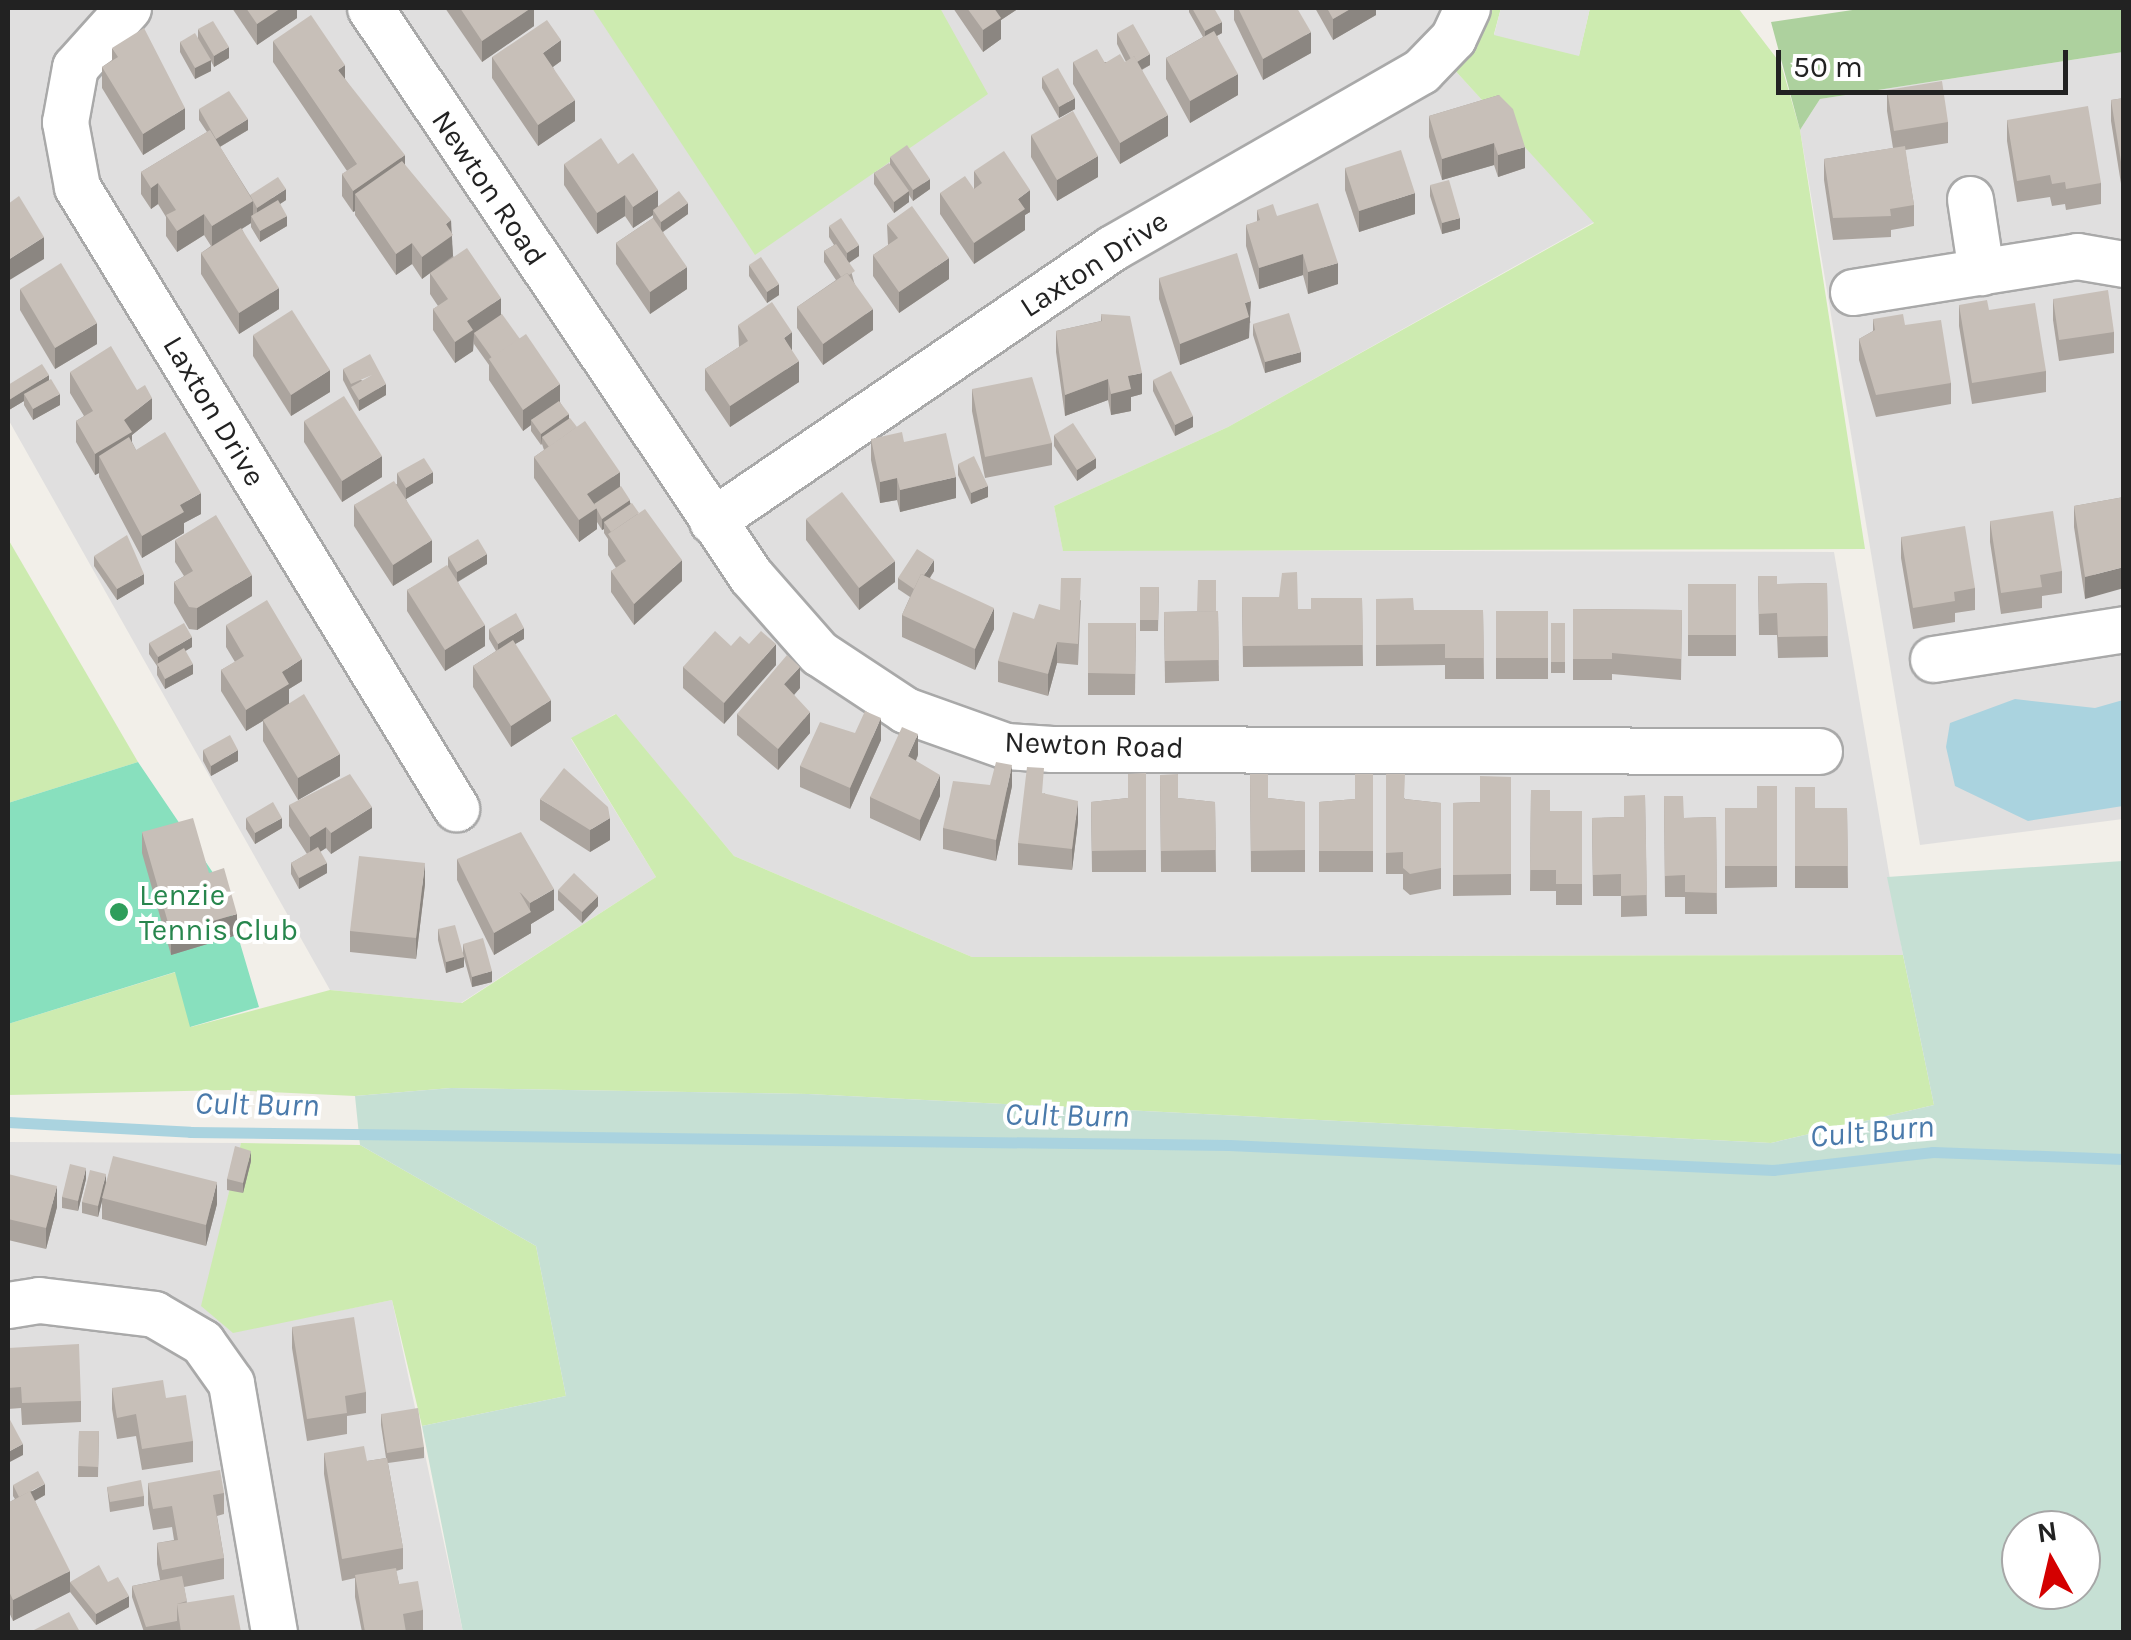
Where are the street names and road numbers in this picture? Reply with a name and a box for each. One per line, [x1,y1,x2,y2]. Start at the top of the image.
street label: Newton Road [424,103,554,273]
street label: Laxton Drive [1013,203,1175,325]
street label: Laxton Drive [155,329,273,493]
street label: Newton Road [1004,724,1184,766]

